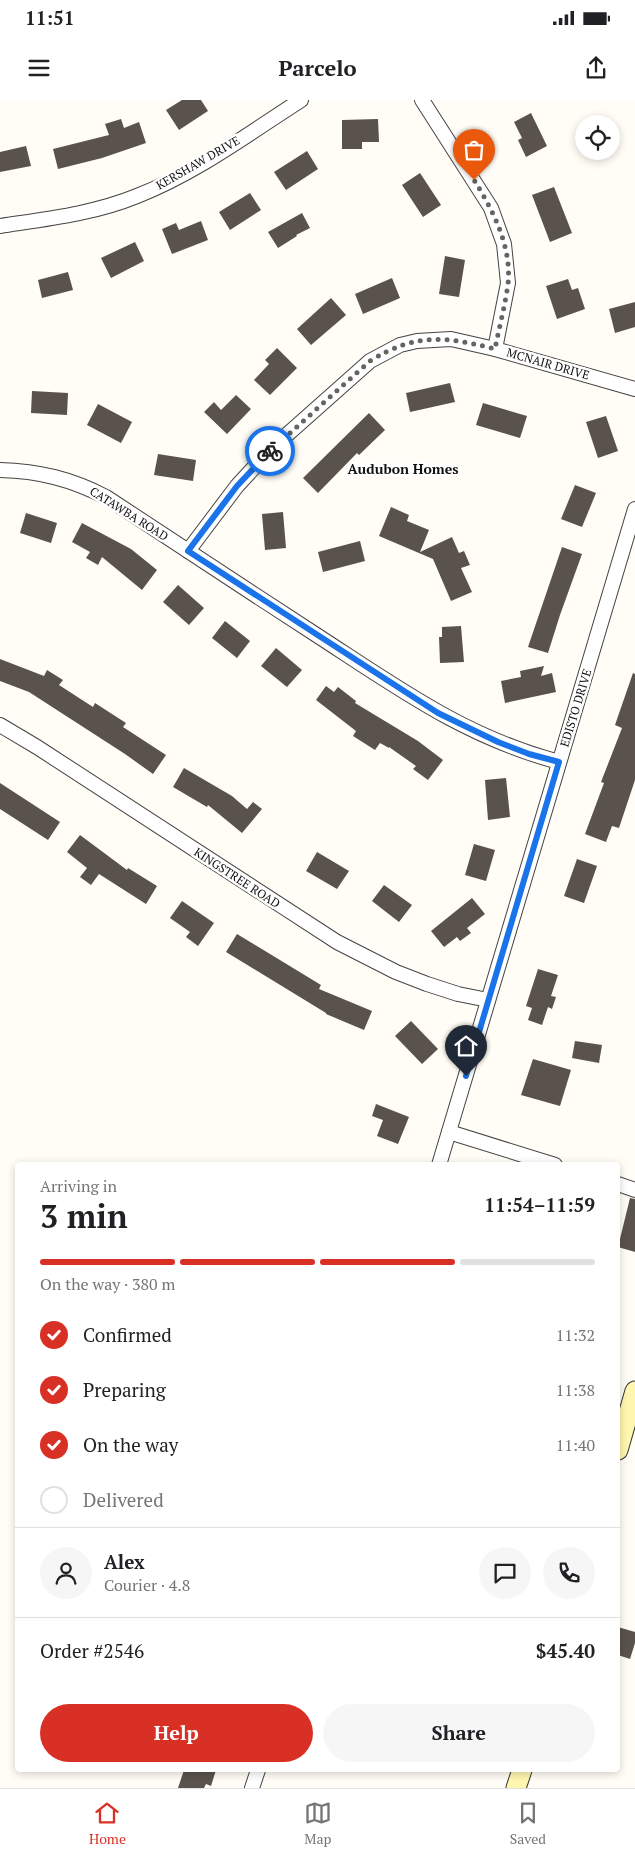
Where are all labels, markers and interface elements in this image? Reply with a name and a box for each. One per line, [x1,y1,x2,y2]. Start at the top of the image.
text: 11:51 [25,5,74,30]
text: Parcelo [278,53,357,82]
icon: menu [25,54,53,82]
icon: share [582,54,610,82]
map controls [575,115,620,160]
button: locate [575,115,620,160]
pin [453,129,495,180]
street label: KERSHAW DRIVE [153,132,242,193]
icon: bag [460,136,488,164]
street label: MCNAIR DRIVE [505,345,591,383]
courier [245,426,295,476]
icon: bike [256,437,284,465]
district label: Audubon Homes [347,459,459,478]
street label: CATAWBA ROAD [87,483,171,544]
street label: EDISTO DRIVE [557,667,594,749]
street label: KINGSTREE ROAD [191,844,283,911]
pin [445,1025,487,1076]
icon: home [452,1032,480,1060]
text: Arriving in [40,1175,117,1197]
text: 11:54–11:59 [484,1192,595,1217]
text: 3 min [40,1195,128,1237]
text: On the way · 380 m [40,1273,175,1295]
icon: check [40,1321,68,1349]
text: Confirmed [83,1322,172,1347]
text: 11:32 [556,1324,595,1346]
icon: check [40,1376,68,1404]
text: Preparing [83,1377,166,1402]
text: 11:38 [556,1379,595,1401]
icon: check [40,1431,68,1459]
text: On the way [83,1432,178,1457]
text: 11:40 [556,1434,595,1456]
text: Delivered [83,1487,164,1512]
button: person [40,1547,92,1599]
button: chat [479,1547,531,1599]
button: phone [543,1547,595,1599]
text: Alex [104,1549,145,1574]
text: Courier · 4.8 [104,1574,190,1596]
text: Order #2546 [40,1638,144,1663]
text: $45.40 [536,1638,595,1663]
button: Help [40,1704,313,1762]
button: Share [323,1704,595,1762]
tab: Home [89,1799,126,1848]
tab: Map [304,1799,332,1848]
tab: Saved [510,1799,546,1848]

